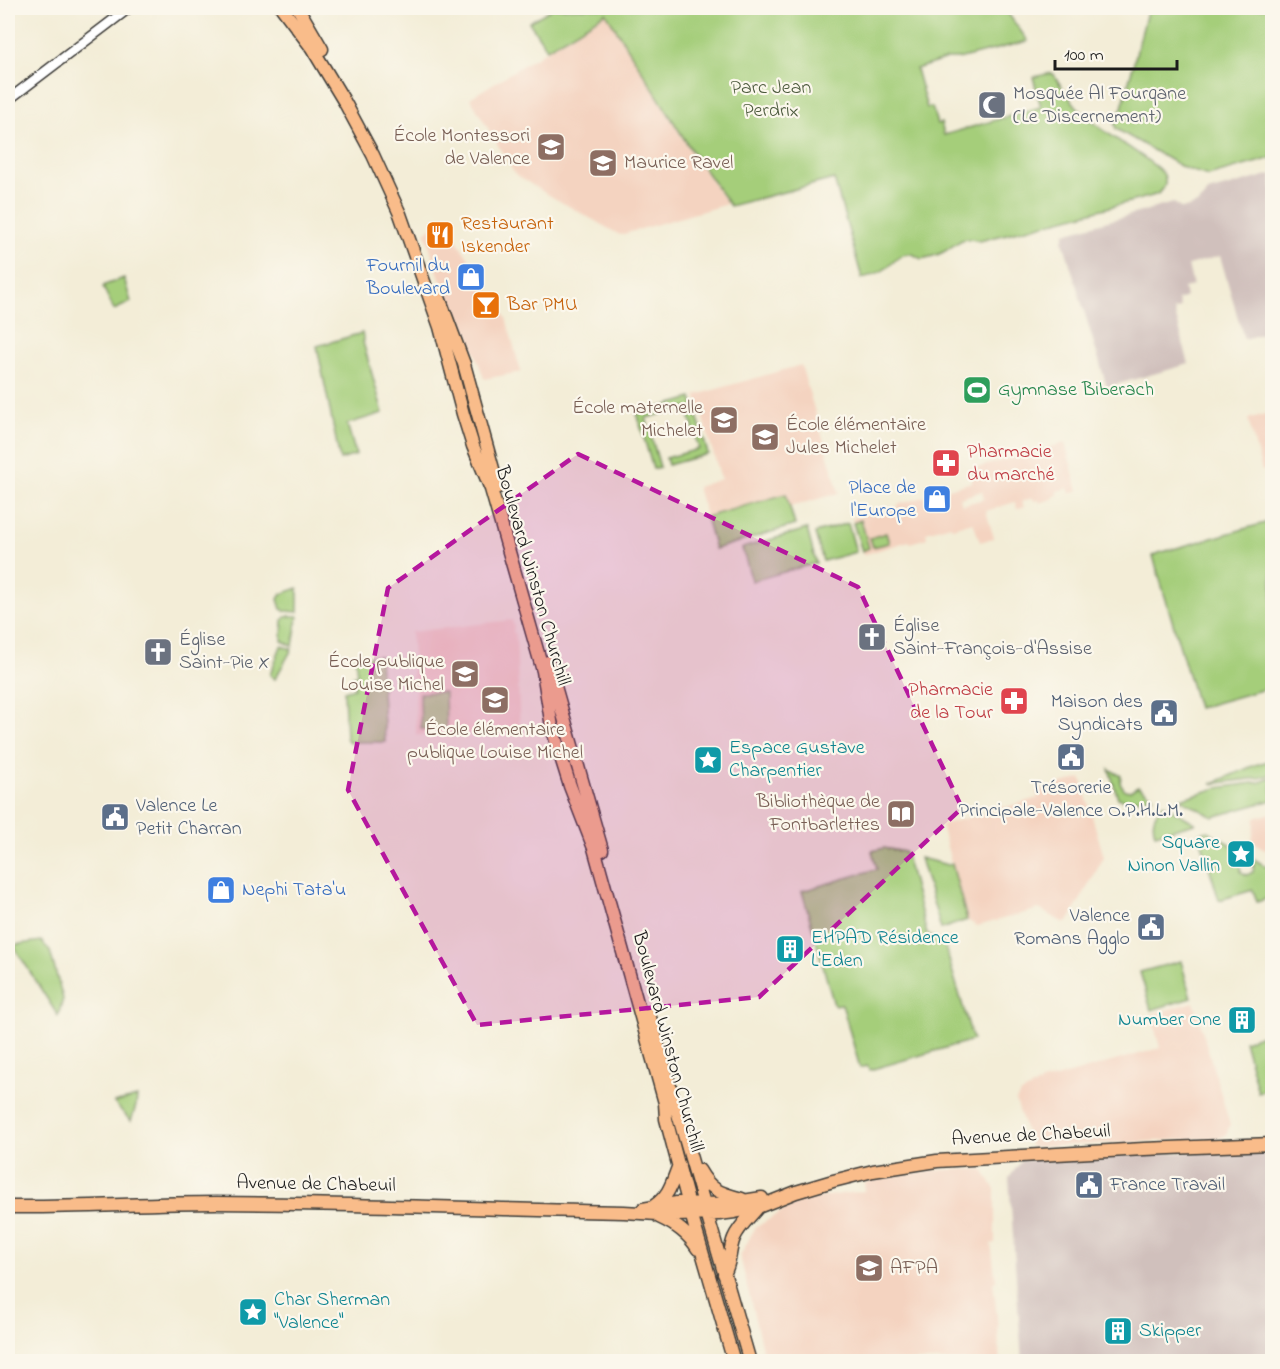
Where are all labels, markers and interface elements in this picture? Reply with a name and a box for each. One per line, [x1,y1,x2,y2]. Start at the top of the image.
scale bar [1055,33,1176,71]
text: 100 m [1064,43,1104,69]
park label: Parc Jean Perdrix [731,74,811,126]
place label: Mosquée Al Fourqane (Le Discernement) [1013,80,1186,132]
mosque icon: Mosquée Al Fourqane (Le Discernement) [976,89,1008,121]
place label: École Montessori de Valence [393,122,530,174]
school or university icon: École Montessori de Valence [535,131,567,163]
school or university icon: Maurice Ravel [587,147,619,179]
place label: Maurice Ravel [624,149,733,178]
place label: Restaurant Iskender [461,210,554,262]
restaurant icon: Restaurant Iskender [424,219,456,251]
place label: Fournil du Boulevard [365,252,450,304]
shop icon: Fournil du Boulevard [455,261,487,293]
bar icon: Bar PMU [470,289,502,321]
place label: Bar PMU [506,291,578,320]
sports icon: Gymnase Biberach [961,374,993,406]
place label: Gymnase Biberach [998,376,1154,405]
place label: École maternelle Michelet [572,394,703,446]
school or university icon: École maternelle Michelet [708,404,740,436]
place label: École élémentaire Jules Michelet [786,411,926,463]
school or university icon: École élémentaire Jules Michelet [749,421,781,453]
place label: Pharmacie du marché [967,438,1055,490]
pharmacy icon: Pharmacie du marché [930,447,962,479]
street label: Boulevard Winston Churchill [486,462,577,689]
place label: Place de l'Europe [848,474,916,526]
shop icon: Place de l'Europe [921,483,953,515]
place label: Église Saint-François-d'Assise [893,612,1092,664]
church icon: Église Saint-François-d'Assise [856,621,888,653]
place label: Église Saint-Pie X [179,626,270,678]
church icon: Église Saint-Pie X [142,636,174,668]
place label: École publique Louise Michel [328,648,444,700]
school or university icon: École publique Louise Michel [449,658,481,690]
place label: Pharmacie de la Tour [908,676,994,728]
school or university icon: École élémentaire publique Louise Michel [479,684,511,716]
pharmacy icon: Pharmacie de la Tour [998,685,1030,717]
place label: Maison des Syndicats [1051,688,1143,740]
public building icon: Maison des Syndicats [1148,697,1180,729]
place label: École élémentaire publique Louise Michel [407,716,583,768]
place label: Espace Gustave Charpentier [729,734,865,786]
public building icon: Trésorerie Principale-Valence O.P.H.L.M. [1055,741,1087,773]
place icon: Espace Gustave Charpentier [692,744,724,776]
place label: Trésorerie Principale-Valence O.P.H.L.M. [959,774,1183,826]
place label: Bibliothèque de Fontbarlettes [756,788,880,840]
place label: Valence Le Petit Charran [135,792,242,844]
library icon: Bibliothèque de Fontbarlettes [885,798,917,830]
public building icon: Valence Le Petit Charran [99,801,131,833]
place label: Square Ninon Vallin [1127,829,1220,881]
place icon: Square Ninon Vallin [1225,838,1257,870]
shop icon: Nephi Tata'u [205,874,237,906]
place label: Nephi Tata'u [242,876,346,905]
place label: Valence Romans Agglo [1014,902,1130,955]
public building icon: Valence Romans Agglo [1135,911,1167,943]
place label: EHPAD Résidence L'Eden [811,924,959,976]
street label: Boulevard Winston Churchill [623,927,710,1156]
building icon: EHPAD Résidence L'Eden [774,933,806,965]
building icon: Number One [1226,1004,1258,1036]
place label: Number One [1118,1006,1221,1035]
street label: Avenue de Chabeuil [951,1117,1111,1155]
street label: Avenue de Chabeuil [236,1169,396,1201]
public building icon: France Travail [1073,1169,1105,1201]
place label: France Travail [1109,1171,1225,1200]
school or university icon: AFPA [853,1252,885,1284]
place label: AFPA [890,1254,938,1283]
place label: Char Sherman "Valence" [274,1286,390,1338]
place icon: Char Sherman "Valence" [237,1296,269,1328]
building icon: Skipper [1102,1315,1134,1347]
place label: Skipper [1139,1317,1202,1346]

